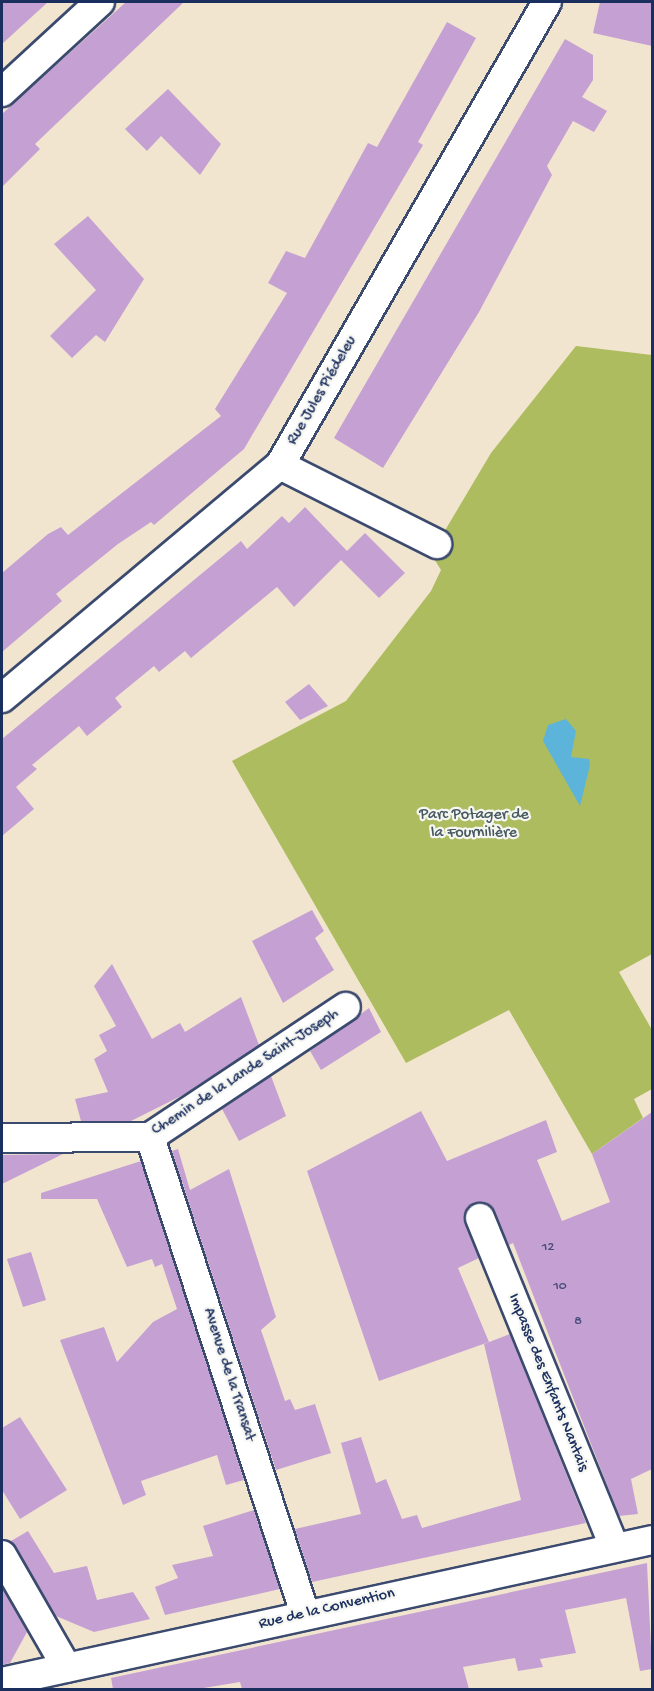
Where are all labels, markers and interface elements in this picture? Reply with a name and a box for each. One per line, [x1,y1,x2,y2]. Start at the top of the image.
street label: Rue Jules Piédeleu [284,333,362,449]
park label: Parc Potager de la Fournilière [419,806,529,844]
street label: Chemin de la Lande Saint-Joseph [149,1005,343,1141]
house number: 12 [542,1240,554,1256]
house number: 10 [553,1279,567,1295]
street label: Impasse des Enfants Nantais [503,1291,591,1475]
street label: Avenue de la Transat [197,1306,259,1444]
house number: 8 [574,1314,582,1330]
street label: Rue de la Convention [257,1585,397,1635]

